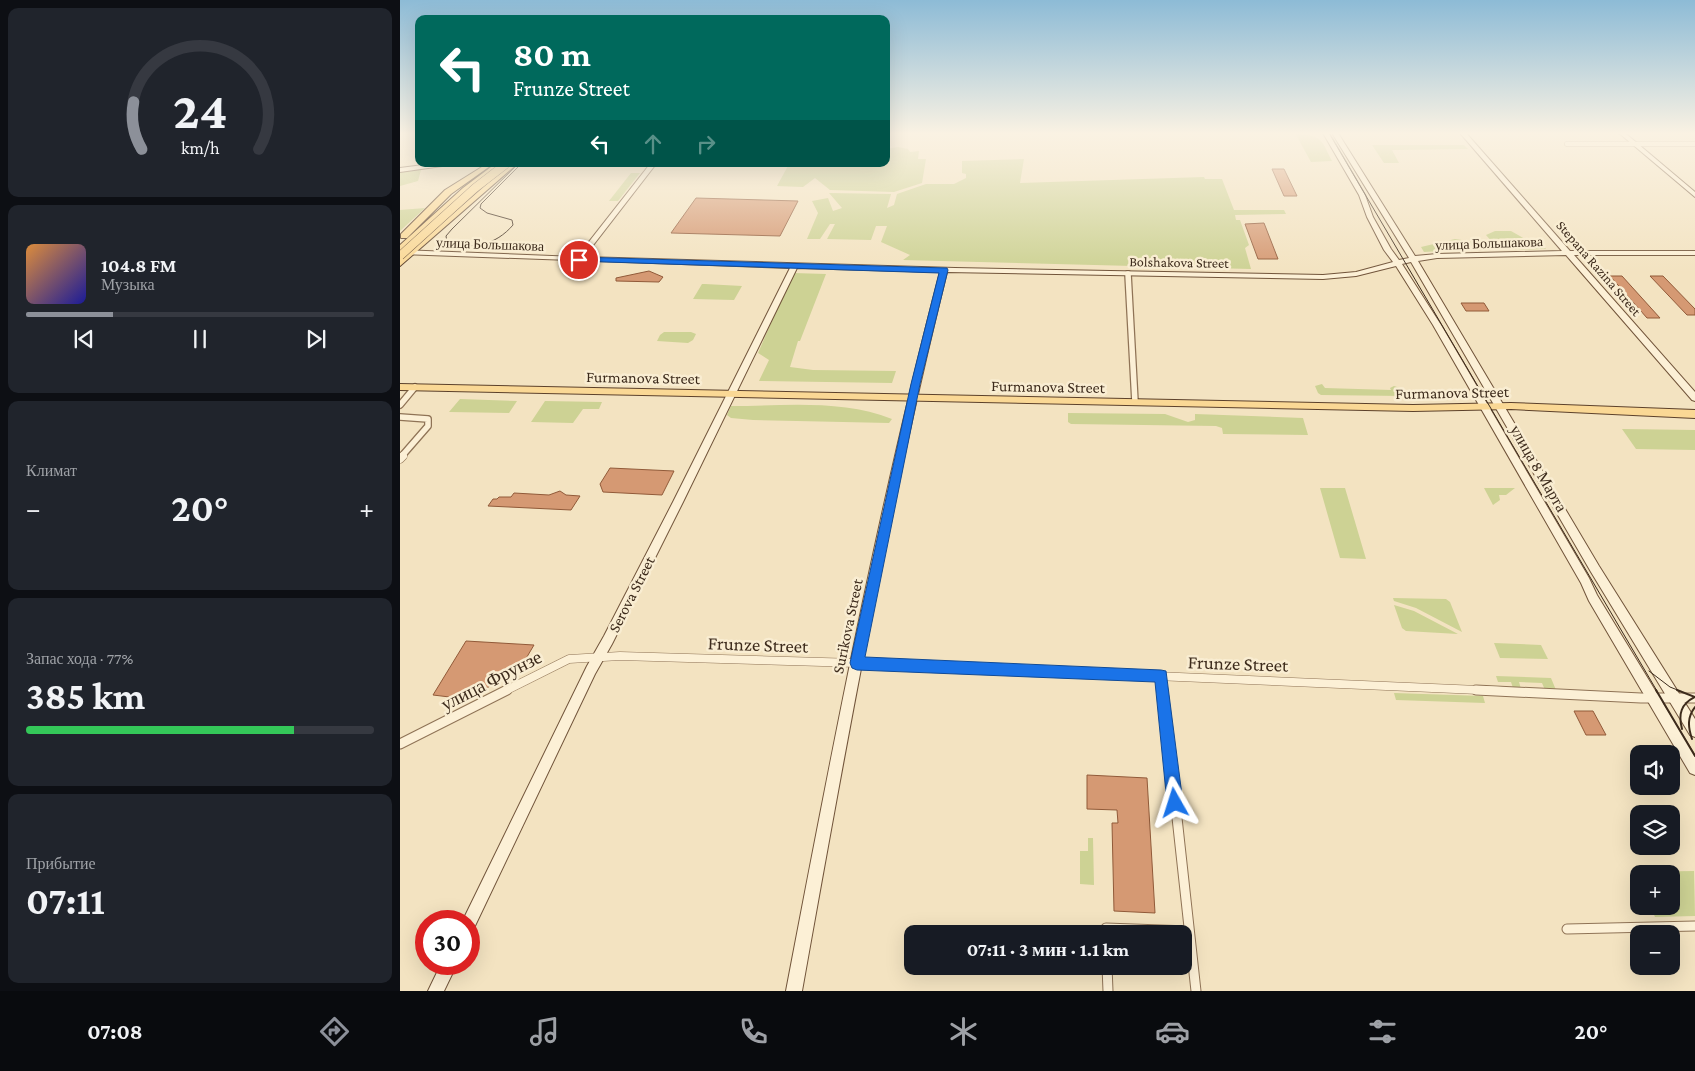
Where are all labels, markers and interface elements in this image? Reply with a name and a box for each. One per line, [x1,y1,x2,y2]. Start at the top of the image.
icon: left [430,35,495,100]
text: 80 m [513,35,591,74]
text: Frunze Street [513,76,630,101]
text: 24 [173,81,227,139]
icon: left [586,130,614,158]
icon: ahead [639,130,667,158]
icon: right [692,130,720,158]
text: km/h [181,138,220,158]
street label: Stepana Razina Street [1553,217,1645,319]
street label: улица Большакова [1435,233,1544,253]
street label: улица Большакова [436,234,545,254]
pin [558,239,600,281]
icon: arrive [565,246,593,274]
street label: Bolshakova Street [1129,253,1229,271]
text: 104.8 FM [101,255,176,276]
text: Музыка [101,276,155,293]
icon: previous [70,325,98,353]
icon: pause [186,325,214,353]
icon: next [302,325,330,353]
street label: Furmanova Street [586,368,701,387]
street label: Furmanova Street [991,377,1106,396]
street label: Furmanova Street [1395,383,1510,402]
street label: улица 8 Марта [1506,422,1570,515]
text: Климат [26,462,77,479]
text: 20° [171,487,229,529]
text: − [26,493,41,524]
text: + [359,493,374,524]
street label: Serova Street [605,553,658,635]
street label: Surikova Street [829,576,866,675]
street label: Frunze Street [707,632,809,657]
street label: улица Фрунзе [437,646,545,715]
text: Запас хода · 77% [26,650,133,667]
street label: Frunze Street [1187,651,1289,676]
text: 385 km [26,675,145,717]
map controls [1630,745,1680,975]
button: sound [1630,745,1680,795]
position arrow [1148,776,1200,828]
button: layers [1630,805,1680,855]
text: Прибытие [26,855,96,872]
button: + [1630,865,1680,915]
text: 07:11 [26,880,105,922]
speed limit sign: 30 [415,910,480,975]
button: − [1630,925,1680,975]
text: 07:11 · 3 мин · 1.1 km [967,939,1129,960]
icon: directions [317,1014,352,1049]
icon: music [527,1014,562,1049]
icon: phone [736,1014,771,1049]
icon: climate [946,1014,981,1049]
icon: car [1155,1014,1190,1049]
icon: filters [1365,1014,1400,1049]
text: 07:08 [87,1019,143,1044]
text: 20° [1574,1019,1608,1044]

